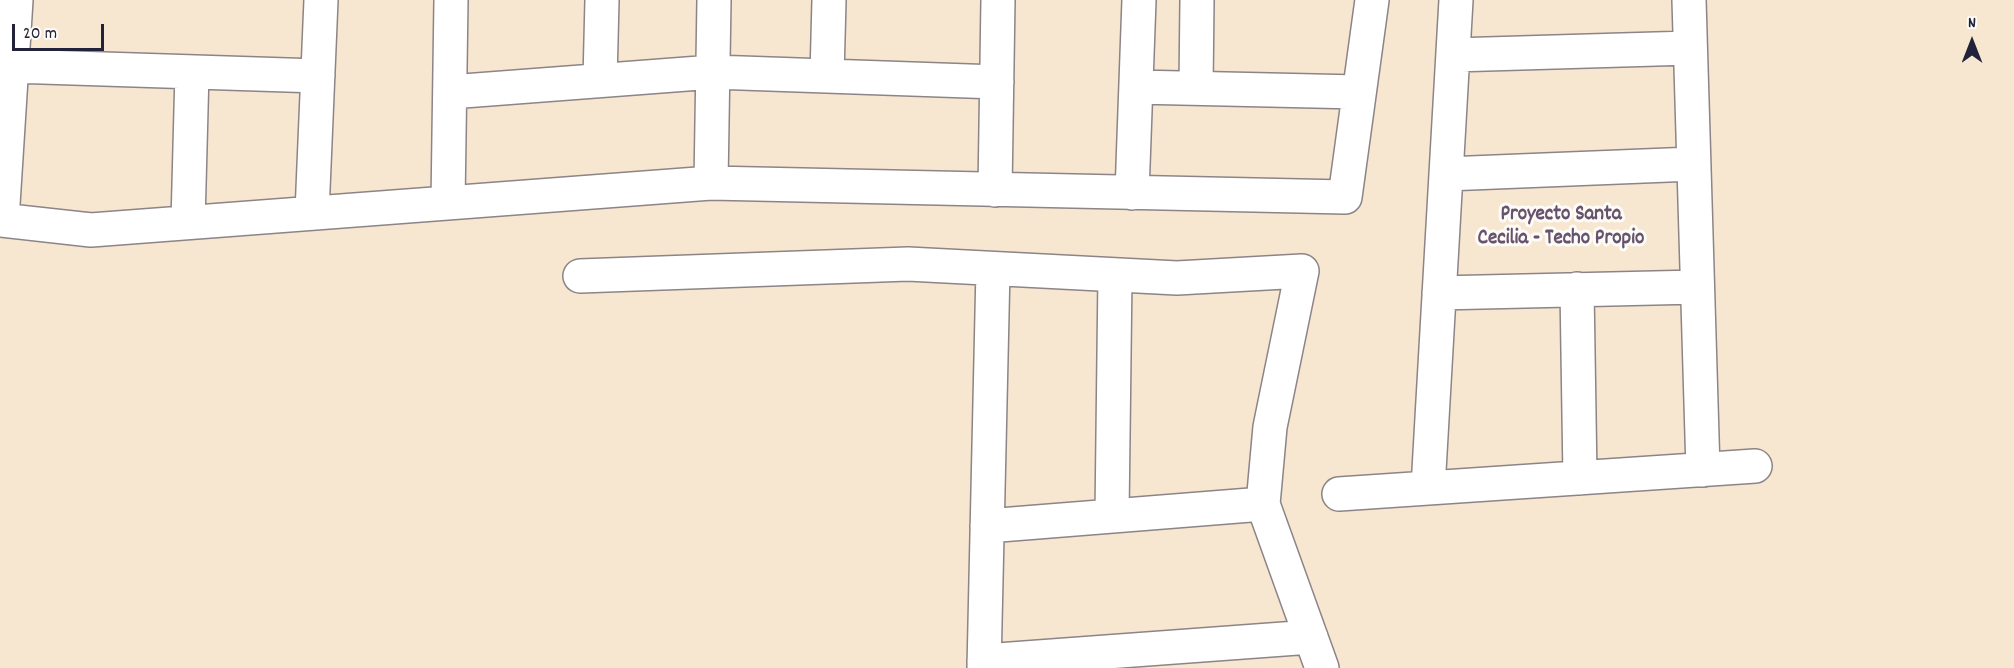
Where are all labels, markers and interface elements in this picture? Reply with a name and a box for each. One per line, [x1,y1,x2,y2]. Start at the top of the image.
scale bar [15,12,106,50]
north arrow [1942,12,2002,72]
text: N [1968,12,1976,35]
text: 20 m [23,22,57,47]
district label: Proyecto Santa Cecilia - Techo Propio [1478,203,1644,253]

